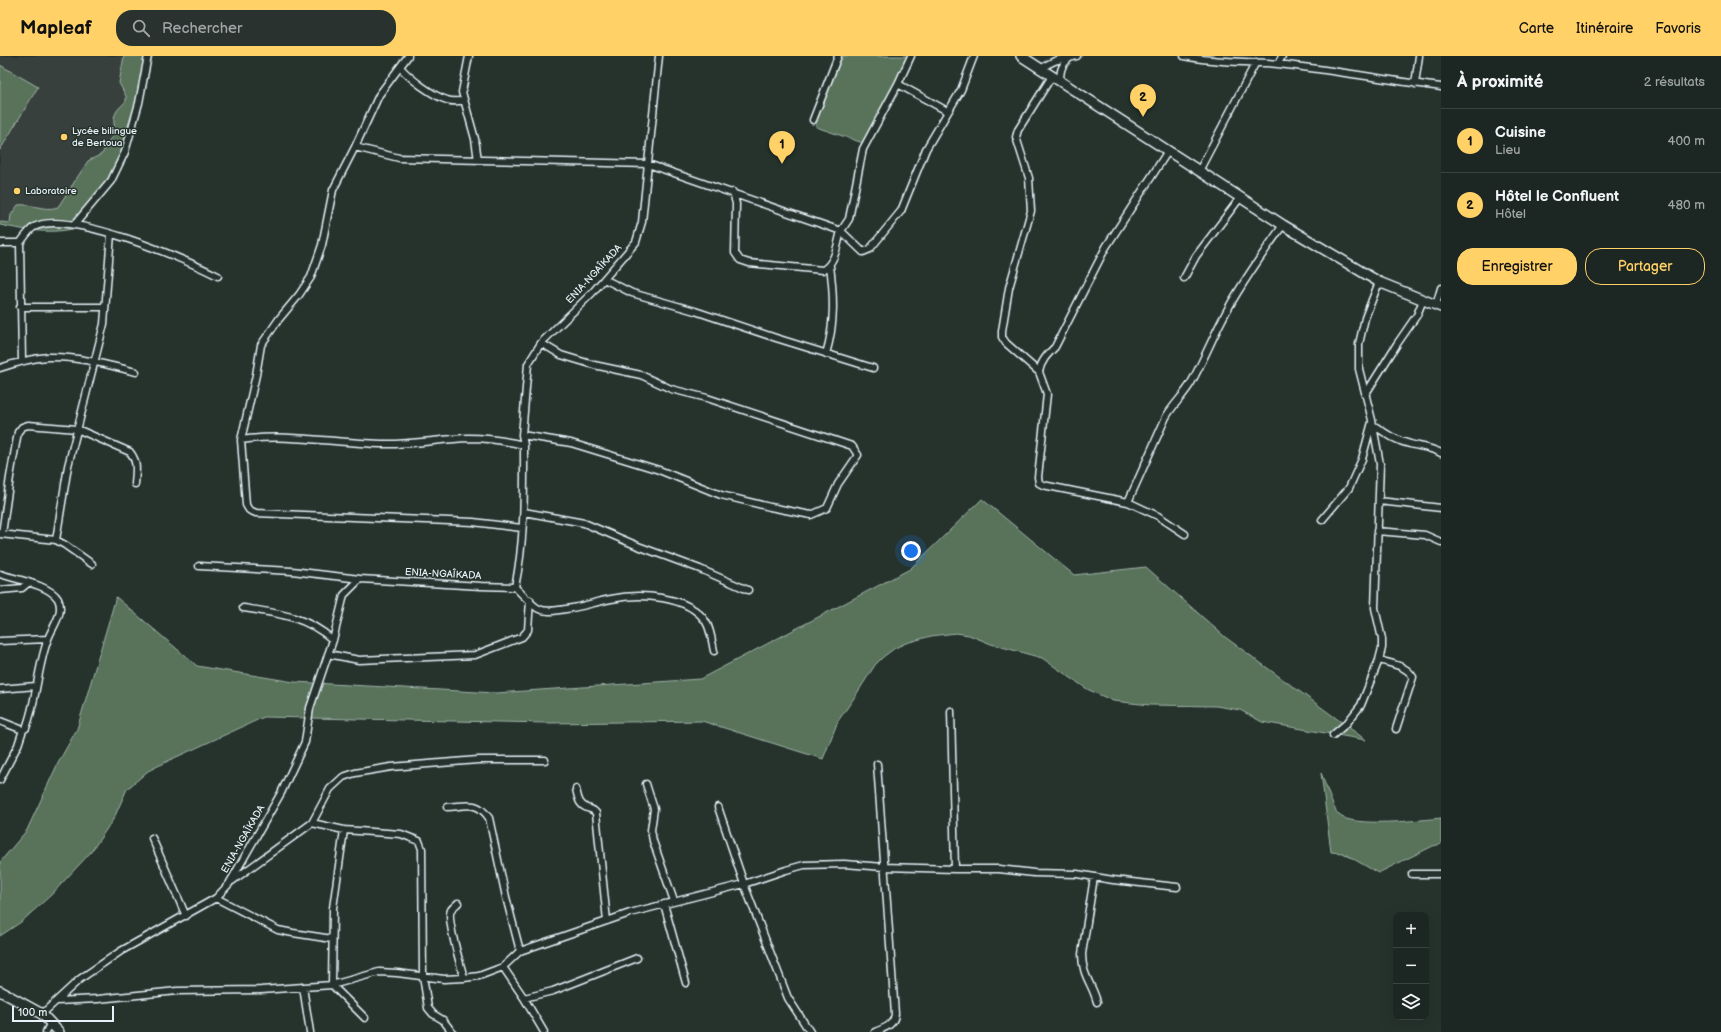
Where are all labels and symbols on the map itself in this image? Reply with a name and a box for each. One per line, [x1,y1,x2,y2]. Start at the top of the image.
pin: 2 [1130,84,1156,117]
place label: Lycée bilingue de Bertoua [72,125,137,149]
pin: 1 [769,131,795,164]
marker: Lycée bilingue de Bertoua [59,132,69,142]
place label: Laboratoire [25,185,77,197]
marker: Laboratoire [12,186,22,196]
street label: ENIA-NGAÎKADA [564,241,625,306]
your location [901,541,921,561]
street label: ENIA-NGAÎKADA [404,566,482,582]
street label: ENIA-NGAÎKADA [219,802,268,875]
scale bar [12,1004,114,1023]

